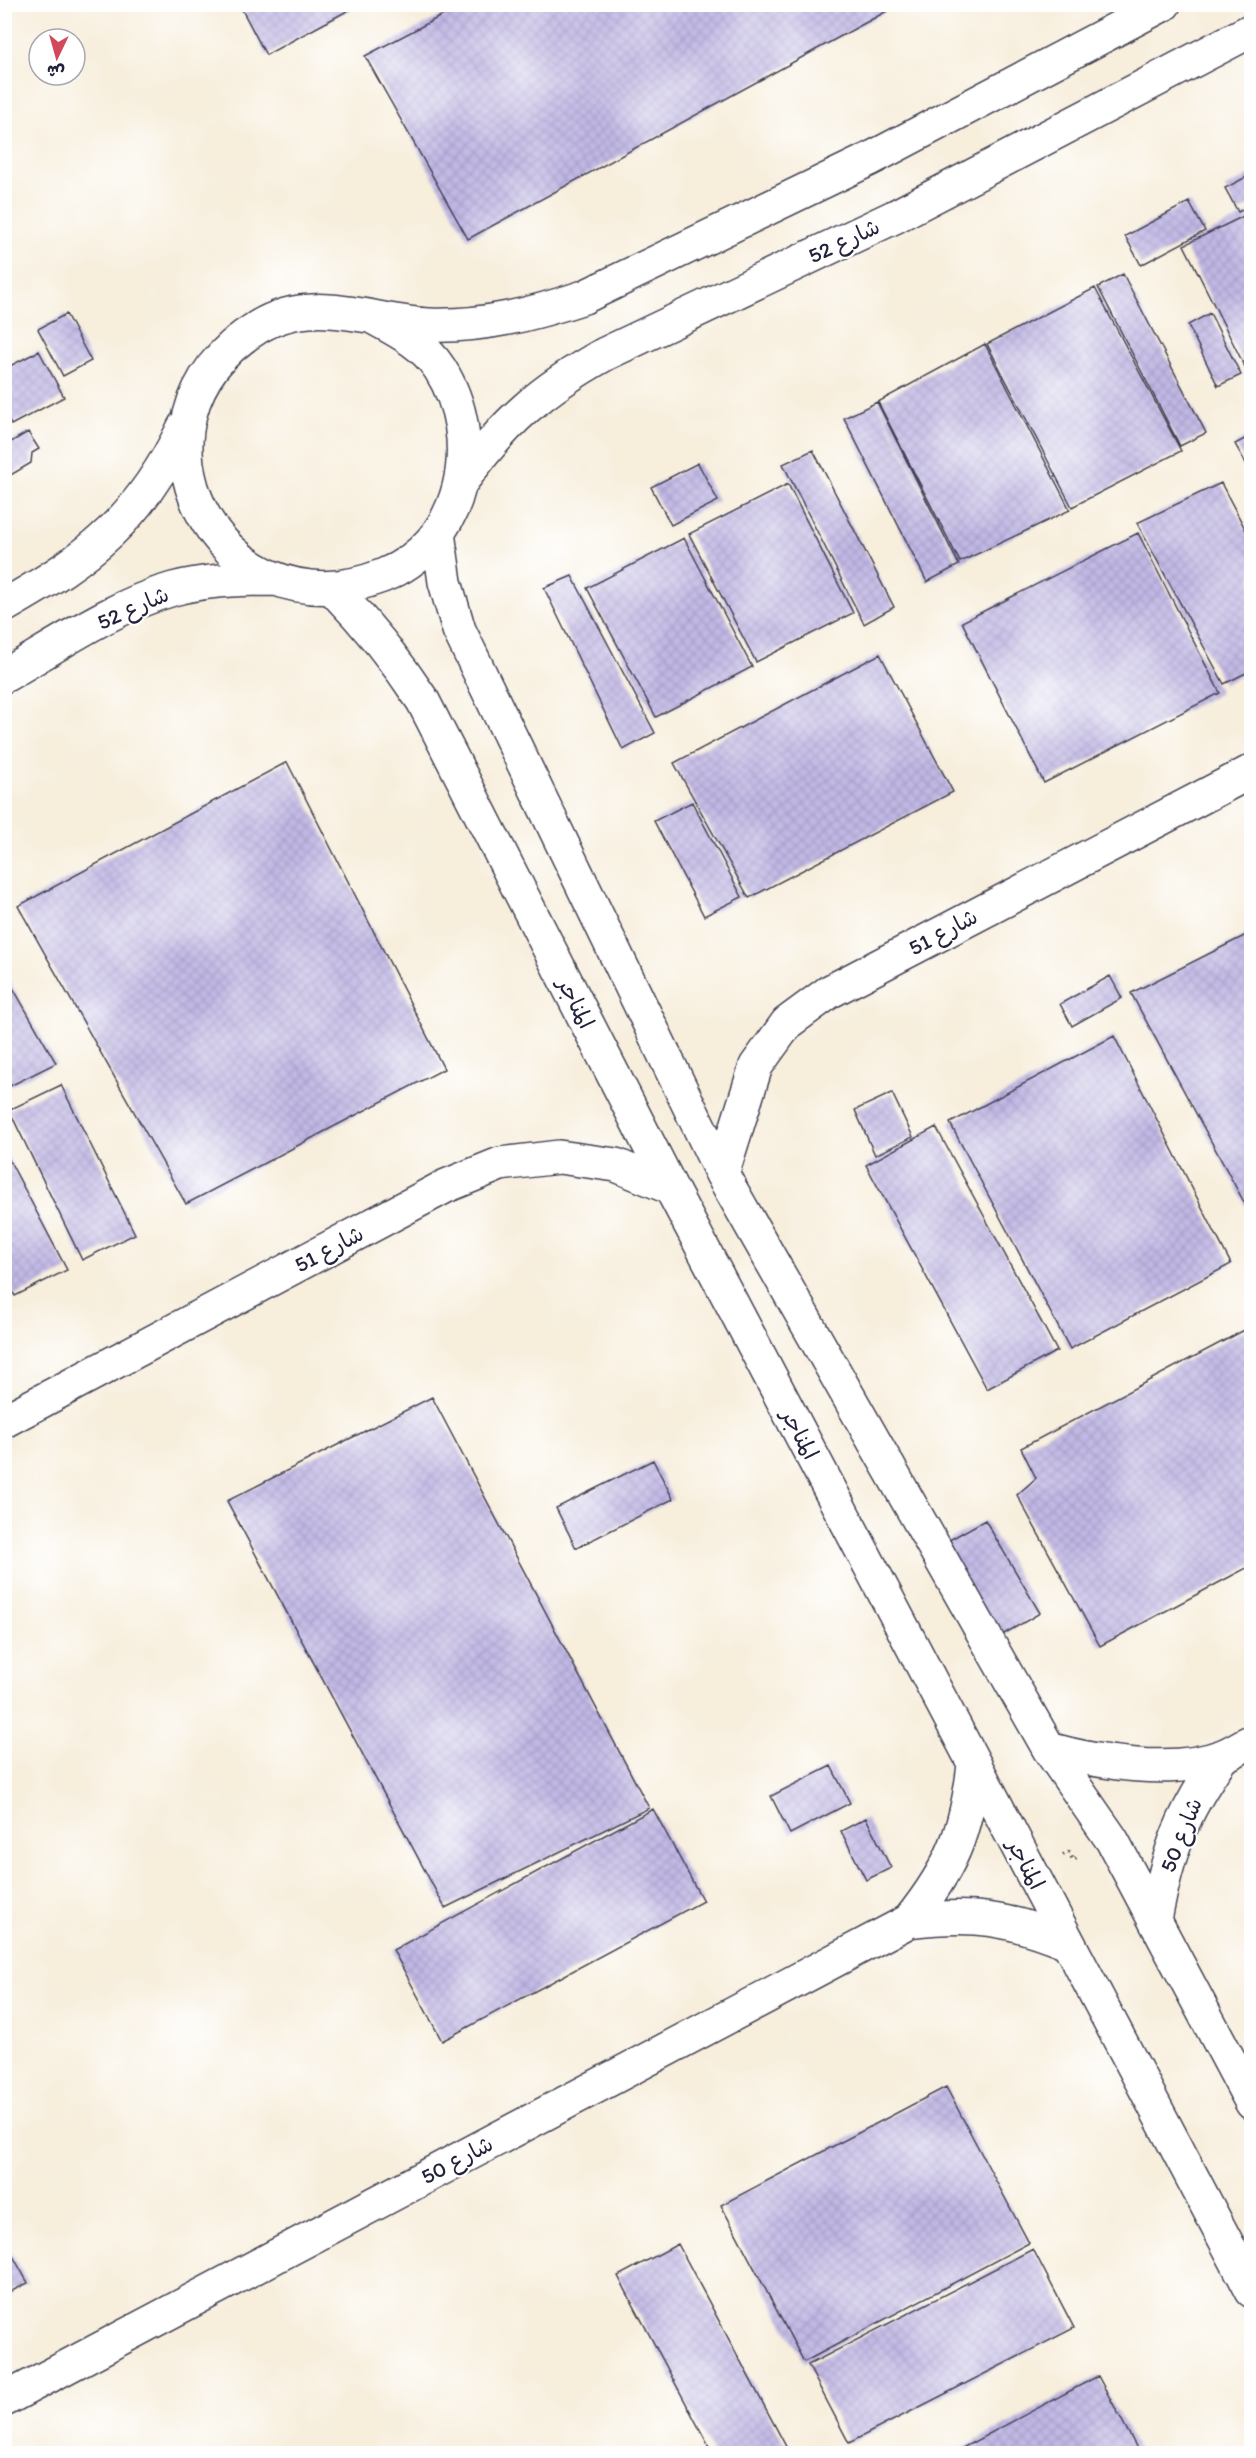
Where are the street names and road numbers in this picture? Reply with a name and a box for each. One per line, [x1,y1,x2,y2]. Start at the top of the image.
street label: شارع 52 [804,213,885,271]
street label: شارع 52 [93,580,174,638]
street label: شارع 51 [904,903,983,963]
street label: المناجر [551,971,600,1033]
street label: شارع 51 [290,1220,369,1280]
street label: المناجر [774,1402,825,1464]
street label: شارع 50 [1154,1794,1210,1877]
street label: المناجر [1000,1832,1051,1894]
street label: شارع 50 [416,2130,499,2192]

